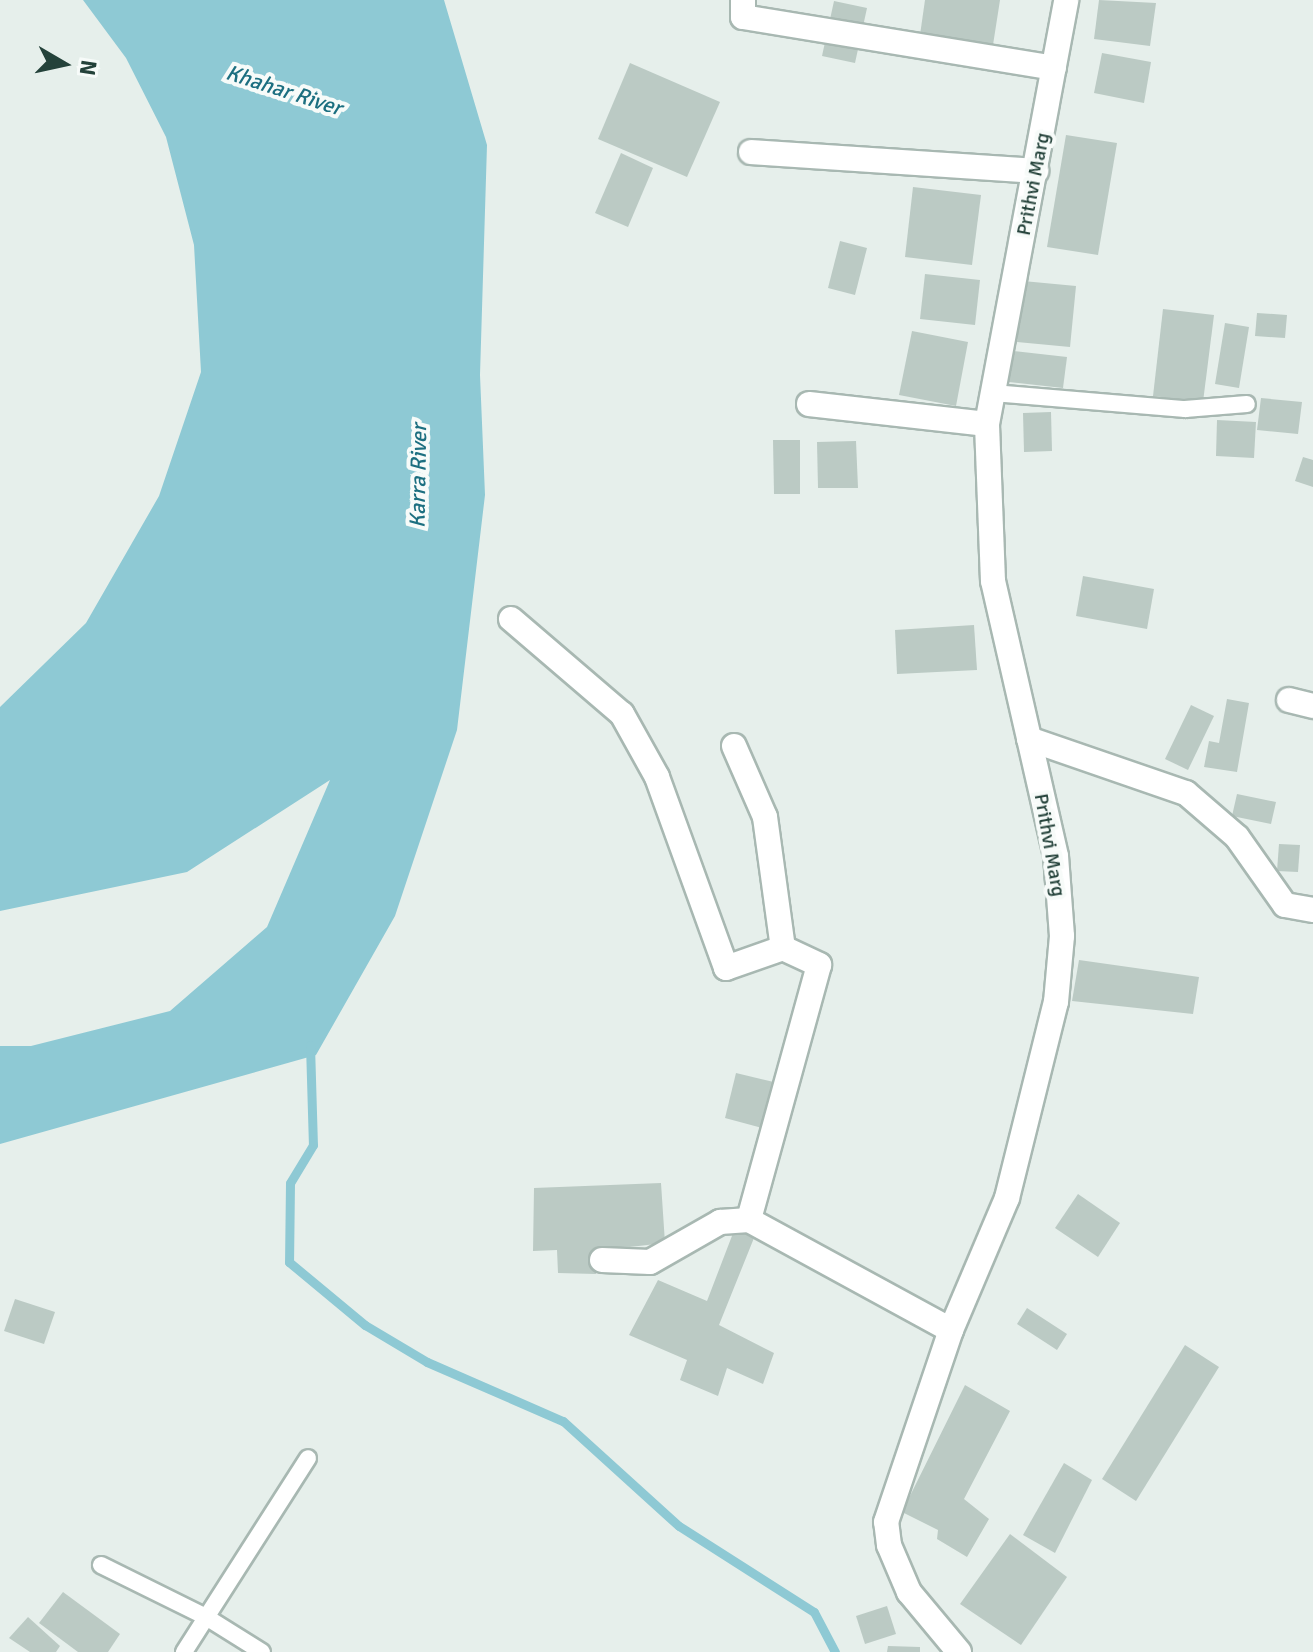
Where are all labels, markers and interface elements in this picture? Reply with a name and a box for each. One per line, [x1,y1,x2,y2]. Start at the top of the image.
north arrow [24,24,104,104]
text: N [74,58,103,78]
water label: Khahar River [223,59,345,121]
street label: Prithvi Marg [1011,130,1055,238]
water label: Karra River [404,424,432,528]
street label: Prithvi Marg [1029,792,1071,898]

